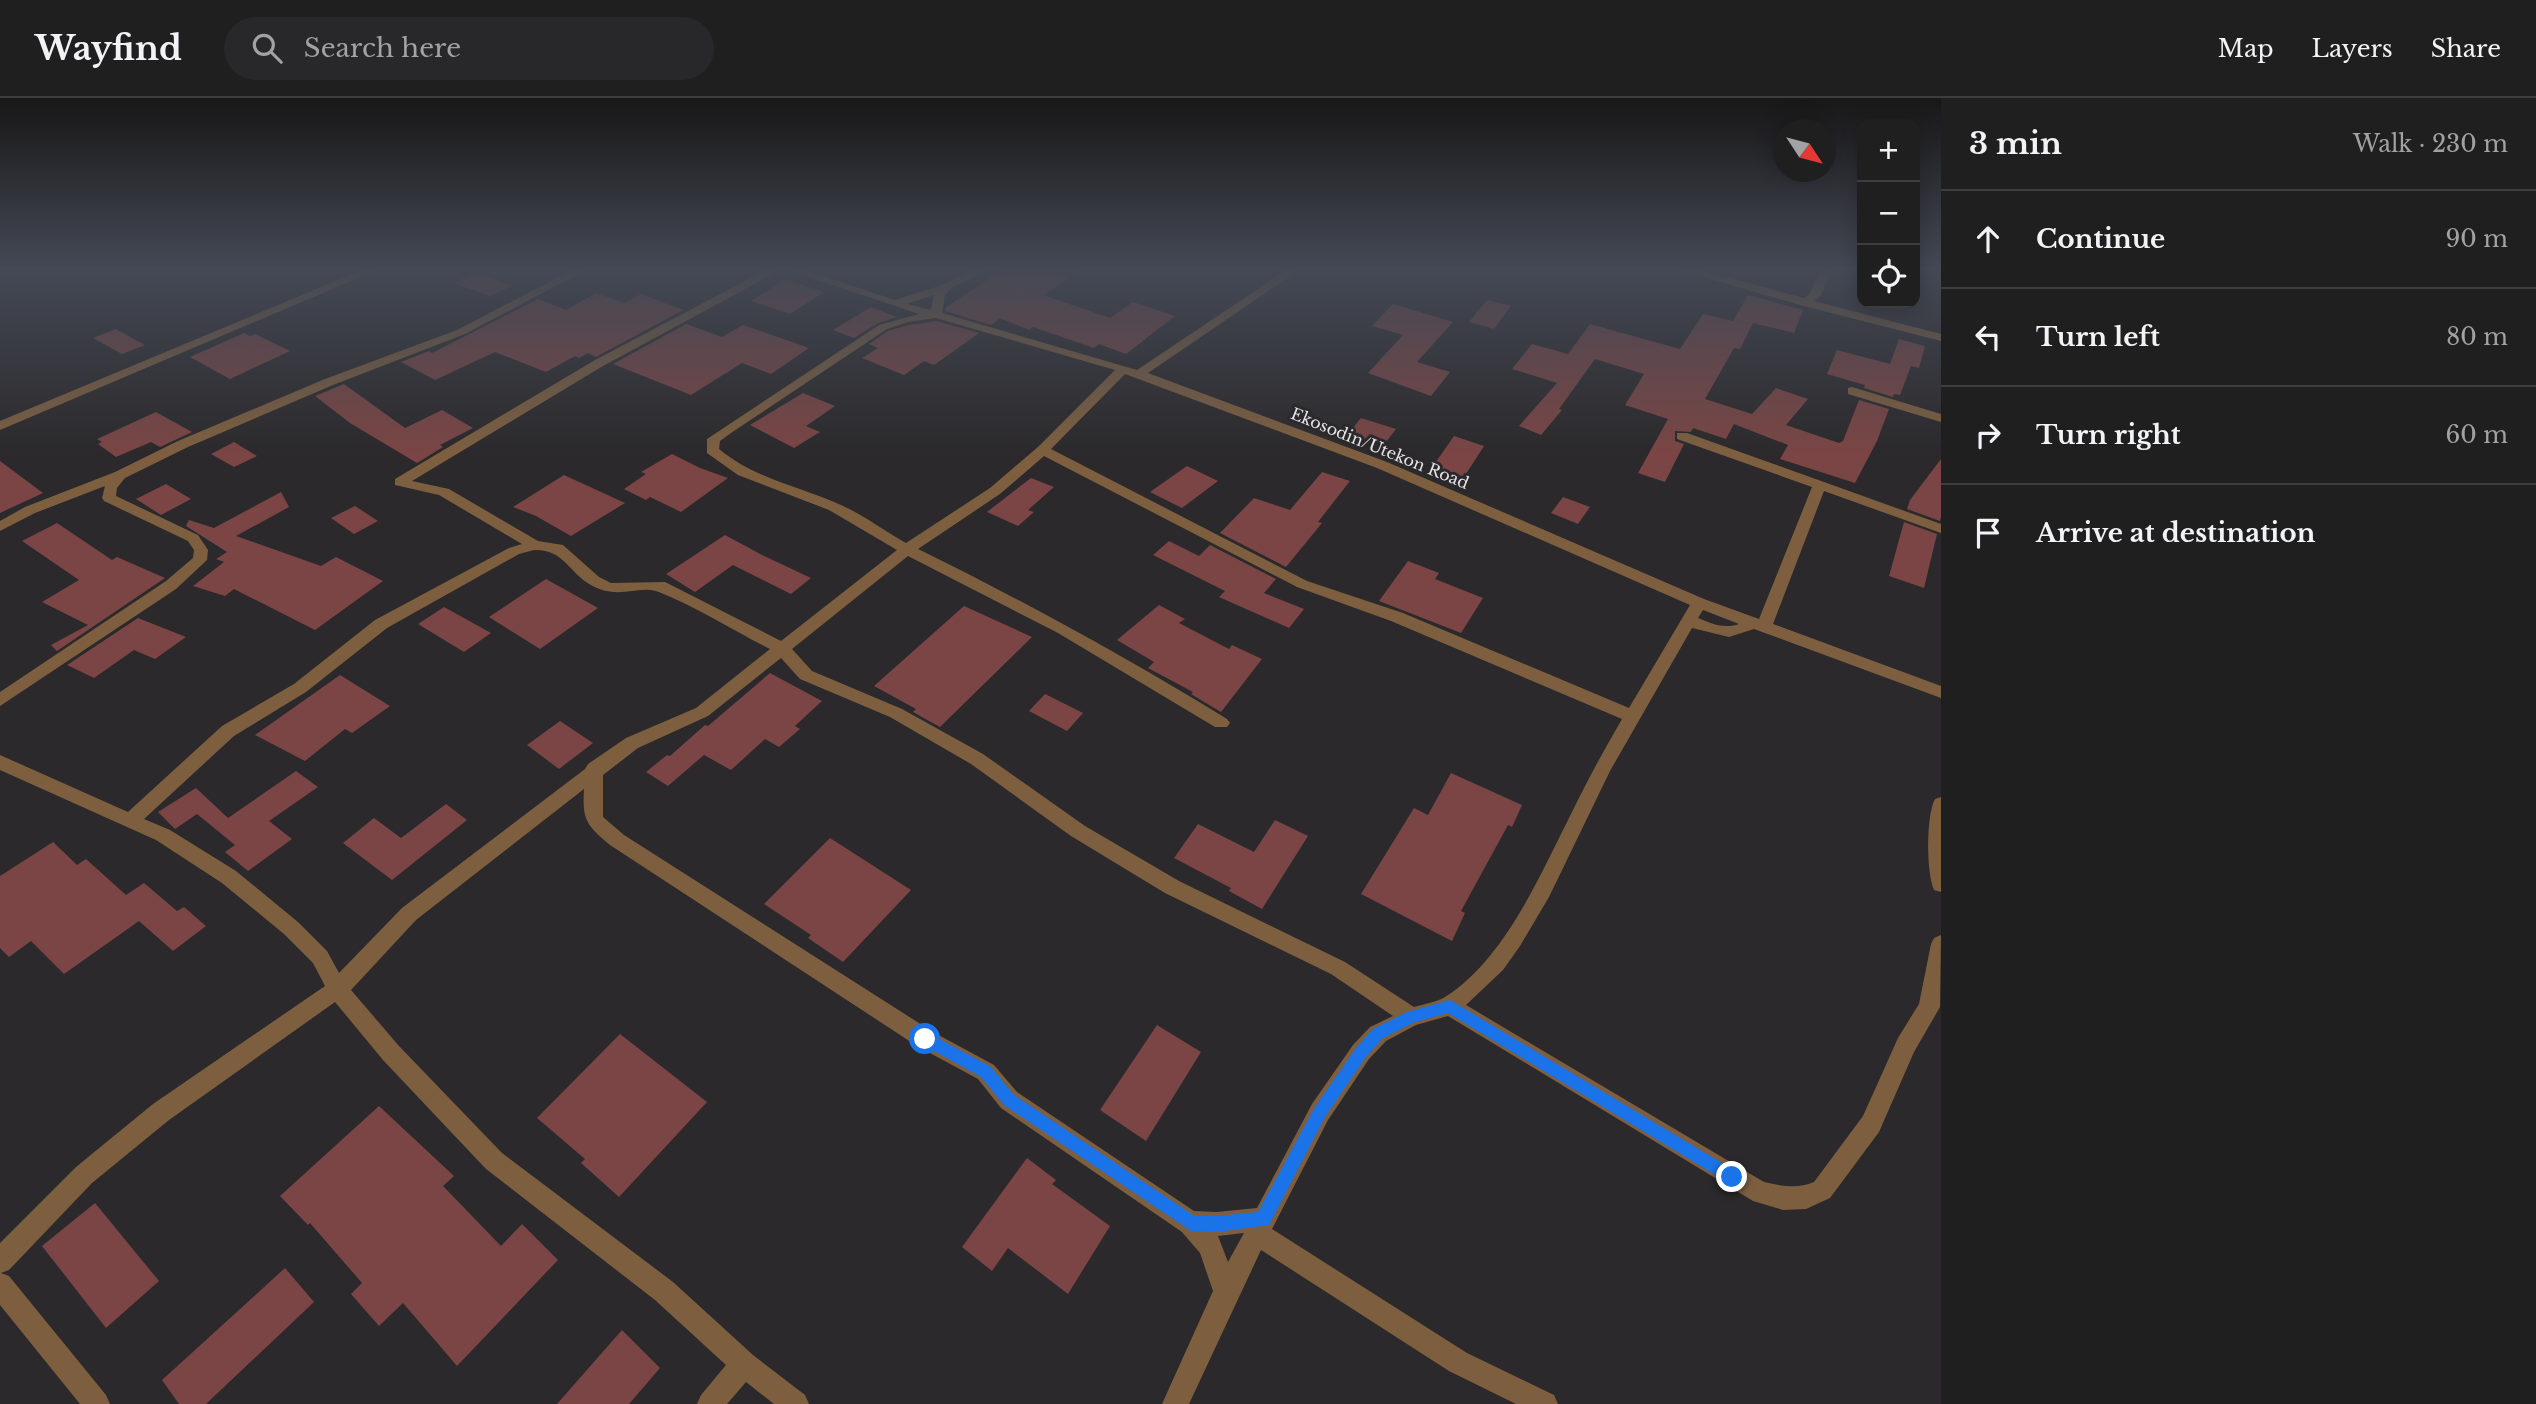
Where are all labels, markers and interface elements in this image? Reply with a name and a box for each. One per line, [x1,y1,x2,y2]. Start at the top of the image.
search box [224,17,714,80]
text: Wayfind [35,28,182,69]
icon: search [248,29,286,67]
text: Search here [304,32,461,64]
text: Map [2218,34,2274,63]
text: Layers [2312,34,2393,63]
text: Share [2431,34,2501,63]
north arrow [1773,119,1836,182]
map controls [1857,119,1920,308]
button: + [1857,119,1920,182]
text: 3 min [1969,125,2062,162]
text: Walk · 230 m [2353,130,2508,158]
button: − [1857,182,1920,245]
icon: ahead [1969,220,2007,258]
text: Continue [2036,223,2165,255]
text: 90 m [2446,225,2508,253]
button: locate [1857,245,1920,308]
icon: left [1969,318,2007,356]
text: Turn left [2036,321,2160,353]
text: 80 m [2446,323,2508,351]
street label: Ekosodin/Utekon Road [1288,403,1472,493]
icon: right [1969,416,2007,454]
text: Turn right [2036,419,2181,451]
text: 60 m [2446,421,2508,449]
icon: arrive [1969,514,2007,552]
text: Arrive at destination [2036,517,2316,549]
route start [909,1023,940,1054]
route end [1716,1161,1747,1192]

